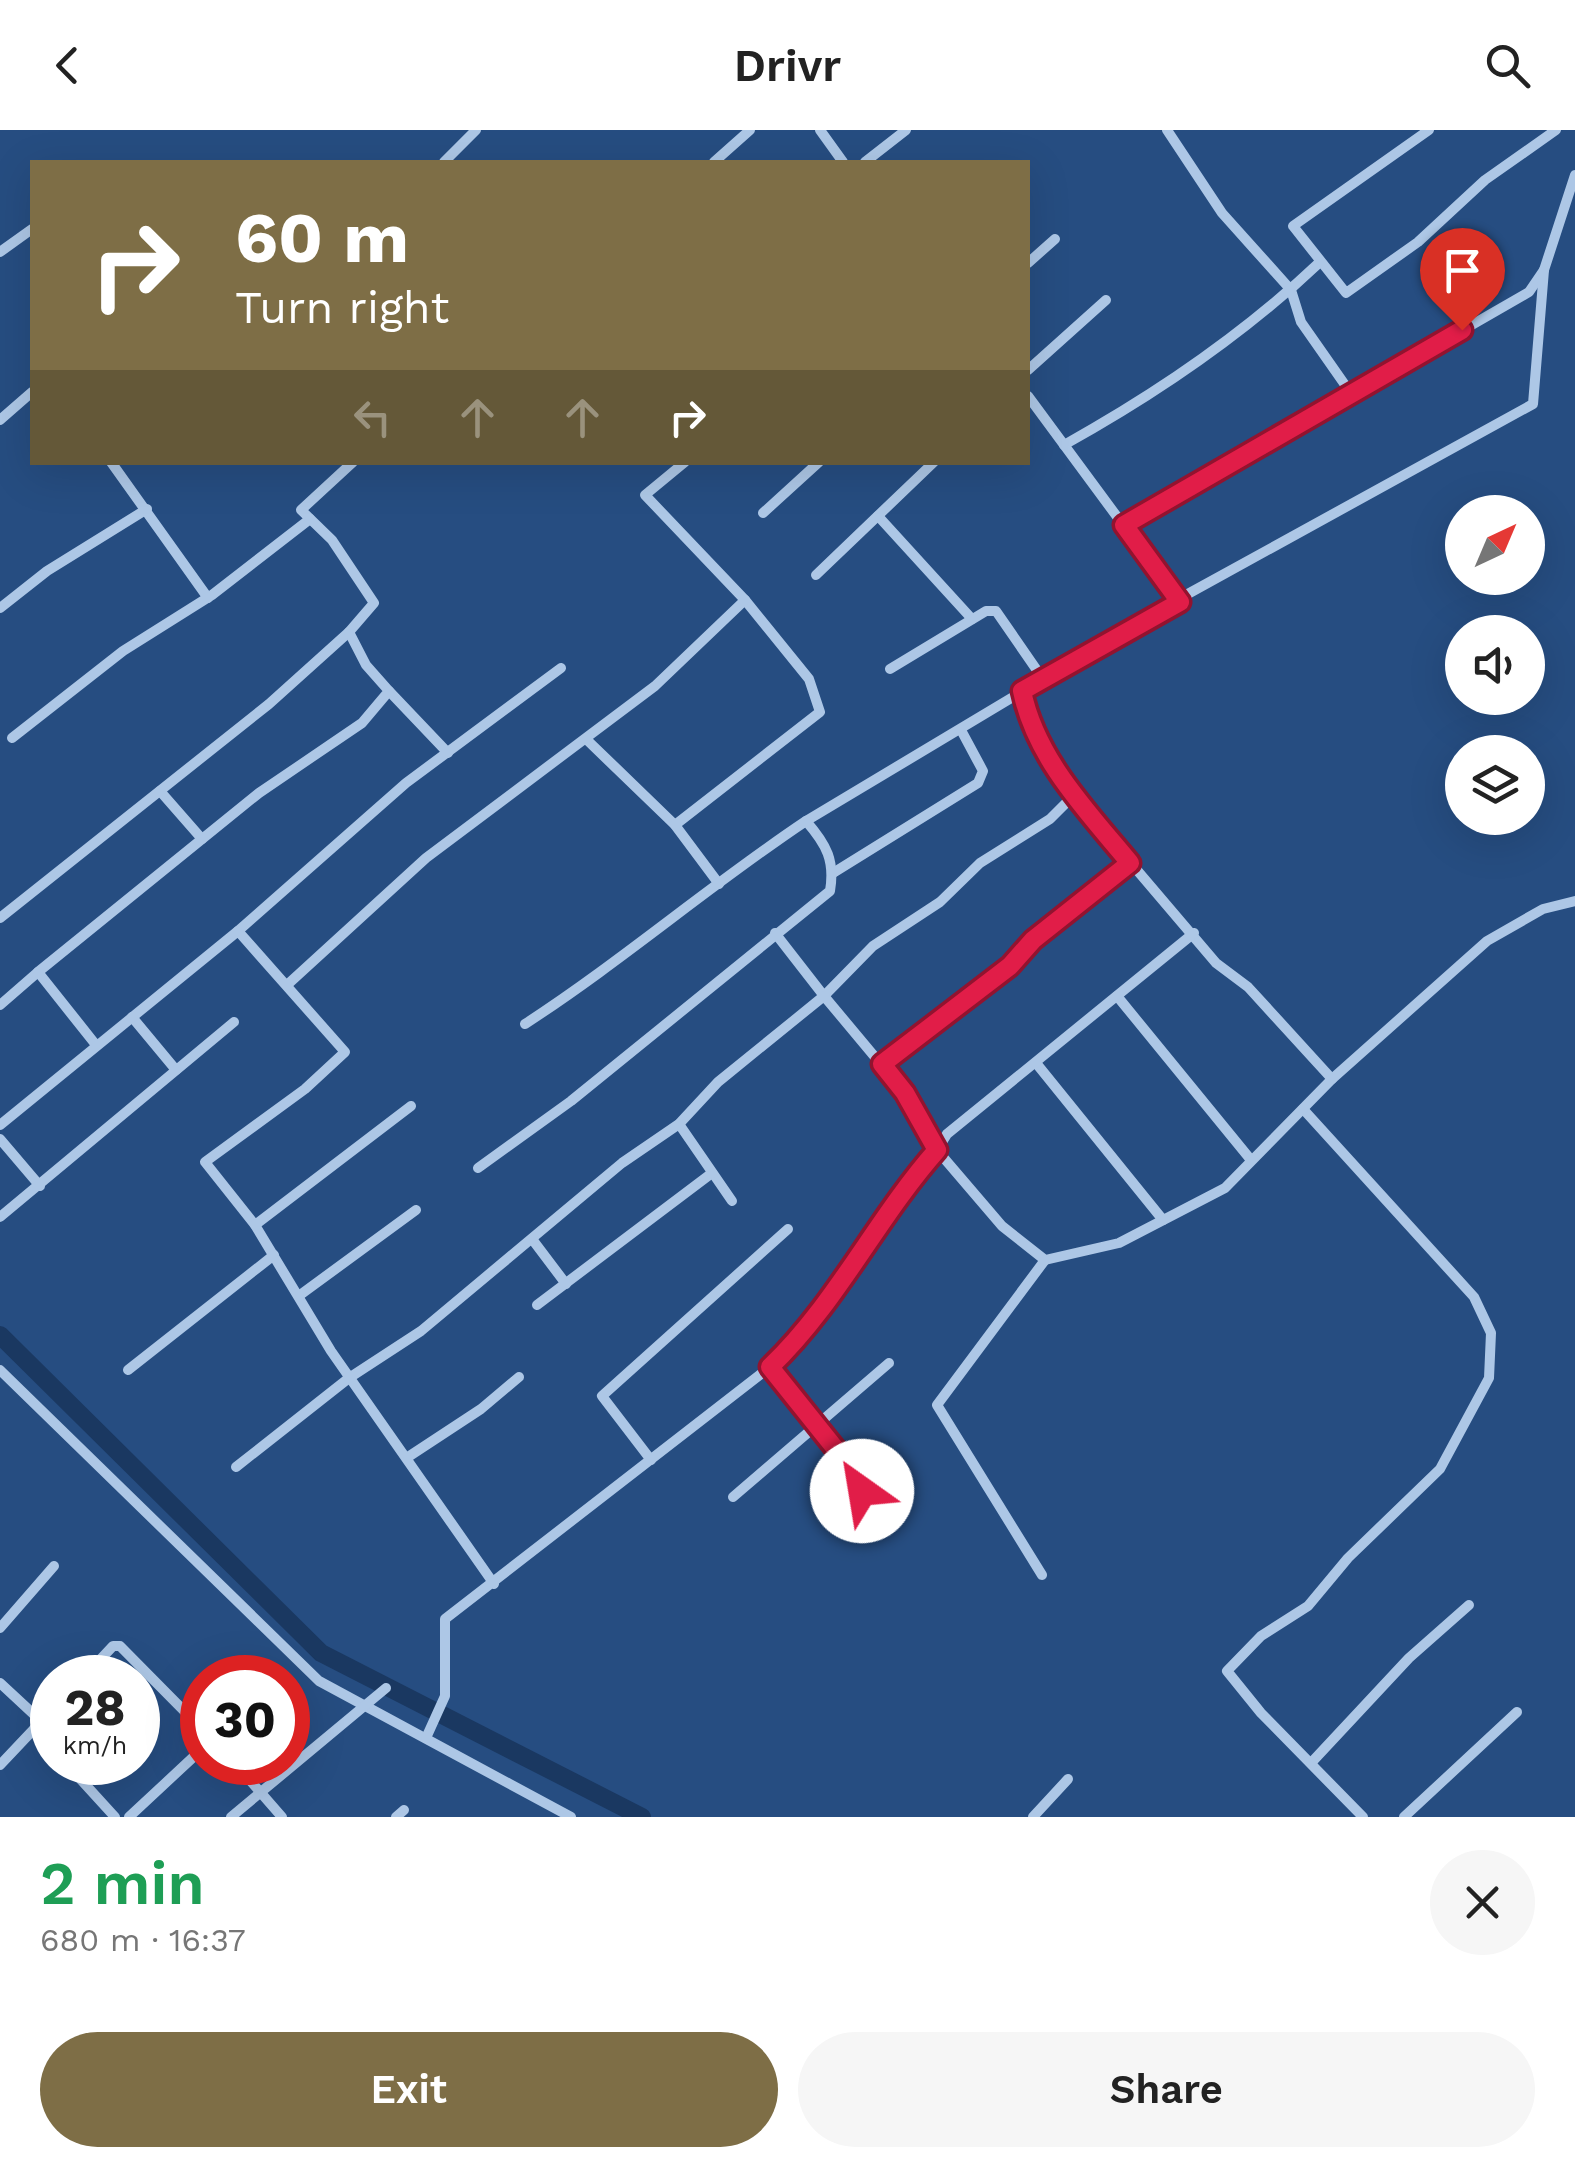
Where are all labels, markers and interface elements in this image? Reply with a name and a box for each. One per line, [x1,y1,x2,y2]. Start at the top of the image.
icon: back [40,38,95,93]
icon: search [1480,38,1535,93]
text: Drivr [734,39,841,92]
text: 60 m [235,197,409,279]
icon: right [70,200,200,330]
pin [1420,228,1505,331]
icon: arrive [1435,243,1490,298]
text: Turn right [235,281,449,334]
icon: left [345,390,400,445]
icon: ahead [450,390,505,445]
icon: ahead [555,390,610,445]
icon: right [660,390,715,445]
north arrow [1445,495,1545,595]
map controls [1445,495,1545,835]
button: sound [1445,615,1545,715]
button: layers [1445,735,1545,835]
position arrow [810,1439,914,1543]
speed limit sign: 30 [180,1655,310,1785]
text: 28 [64,1678,126,1737]
text: km/h [63,1731,127,1760]
text: 2 min [40,1848,205,1919]
button: close [1430,1850,1535,1955]
text: 680 m · 16:37 [40,1921,246,1959]
button: Exit [40,2032,778,2147]
button: Share [798,2032,1535,2147]

